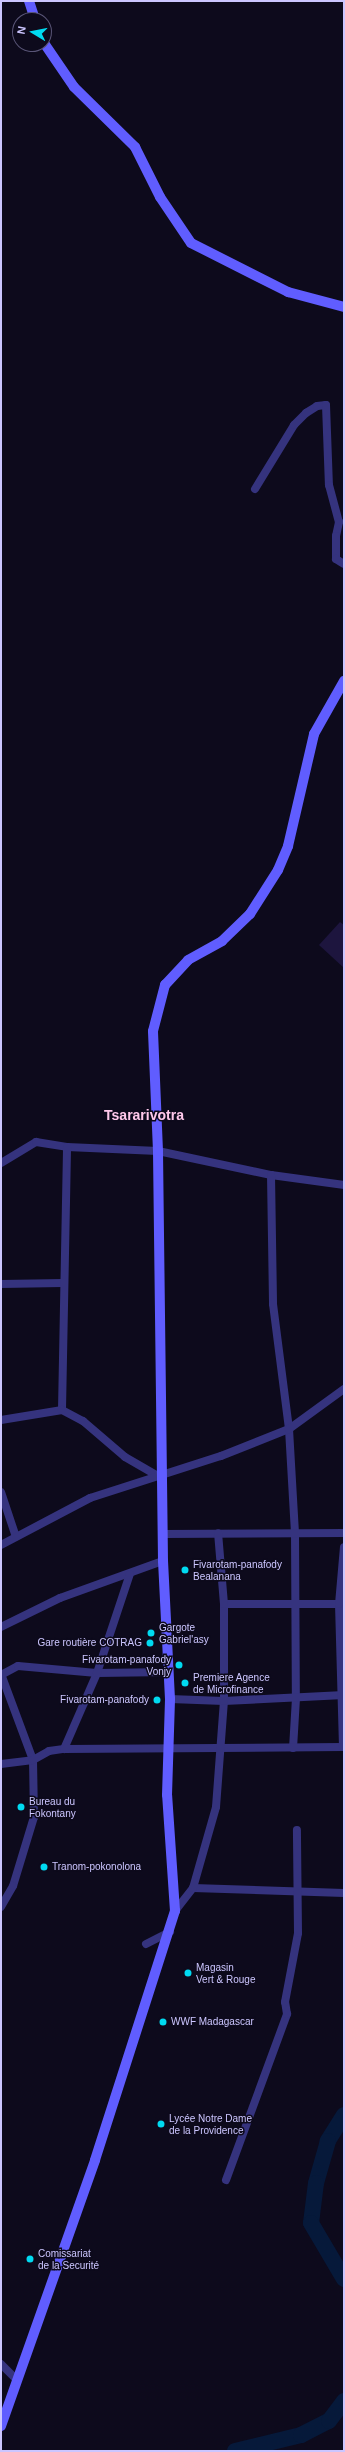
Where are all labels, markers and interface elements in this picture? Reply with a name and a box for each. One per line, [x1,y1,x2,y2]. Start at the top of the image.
north arrow [12,12,52,52]
text: N [15,25,28,35]
district label: Tsararivotra [104,1107,184,1123]
place label: Fivarotam-panafody Bealanana [193,1558,282,1582]
marker: Fivarotam-panafody Bealanana [180,1565,190,1575]
place label: Gargote Gabriel'asy [159,1621,209,1644]
marker: Gargote Gabriel'asy [146,1628,156,1638]
place label: Gare routière COTRAG [38,1637,142,1649]
marker: Gare routière COTRAG [145,1638,155,1648]
place label: Fivarotam-panafody Vonjy [82,1653,171,1676]
marker: Fivarotam-panafody Vonjy [174,1660,184,1670]
place label: Premiere Agence de Microfinance [193,1671,270,1694]
marker: Premiere Agence de Microfinance [180,1678,190,1688]
place label: Fivarotam-panafody [60,1694,149,1706]
marker: Fivarotam-panafody [152,1695,162,1705]
place label: Bureau du Fokontany [29,1795,76,1818]
marker: Bureau du Fokontany [16,1802,26,1812]
place label: Tranom-pokonolona [52,1861,141,1873]
marker: Tranom-pokonolona [39,1862,49,1872]
place label: Magasin Vert & Rouge [196,1961,255,1984]
marker: Magasin Vert & Rouge [183,1968,193,1978]
place label: WWF Madagascar [171,2016,254,2028]
marker: WWF Madagascar [158,2017,168,2027]
place label: Lycée Notre Dame de la Providence [169,2112,252,2136]
marker: Lycée Notre Dame de la Providence [156,2119,166,2129]
place label: Comissariat de la Securité [38,2247,99,2270]
marker: Comissariat de la Securité [25,2254,35,2264]

